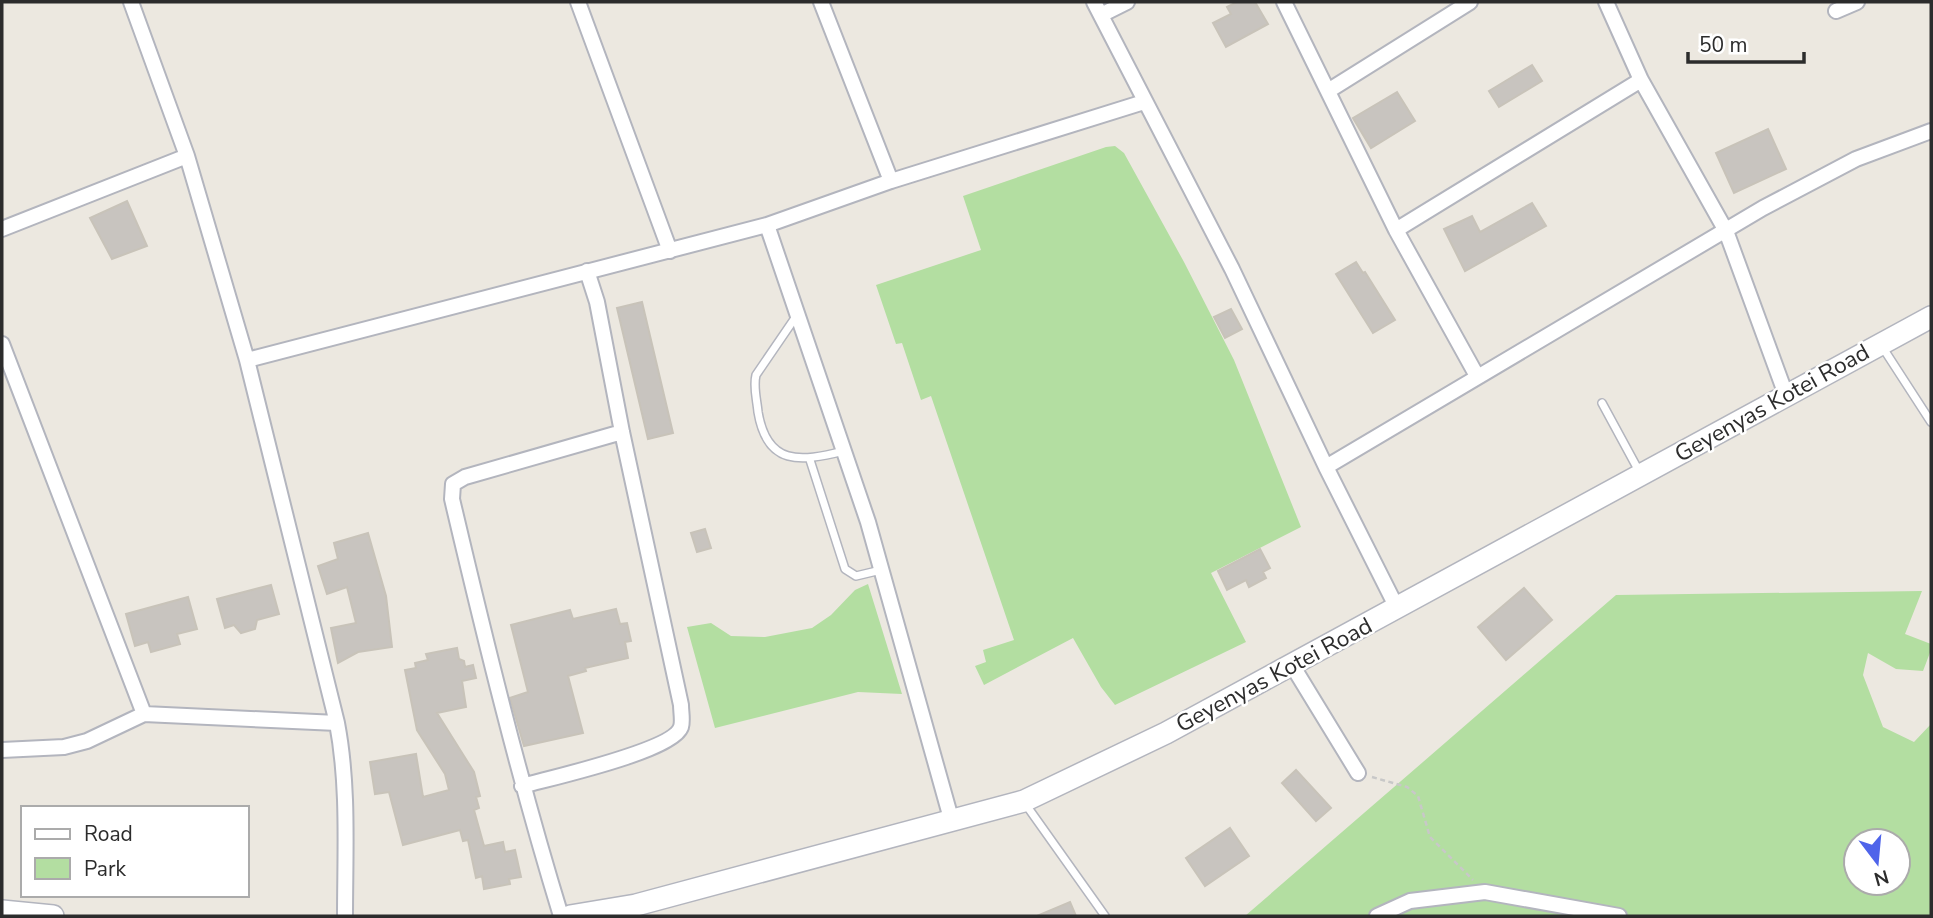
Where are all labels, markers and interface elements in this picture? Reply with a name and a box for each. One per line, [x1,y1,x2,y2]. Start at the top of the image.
scale bar [1688,21,1804,65]
text: 50 m [1699,31,1748,59]
street label: Geyenyas Kotei Road [1669,337,1875,469]
street label: Geyenyas Kotei Road [1170,610,1378,740]
legend [21,806,248,897]
text: Road [84,820,133,848]
north arrow [1842,827,1912,897]
text: Park [84,855,126,883]
text: N [1871,863,1892,892]

